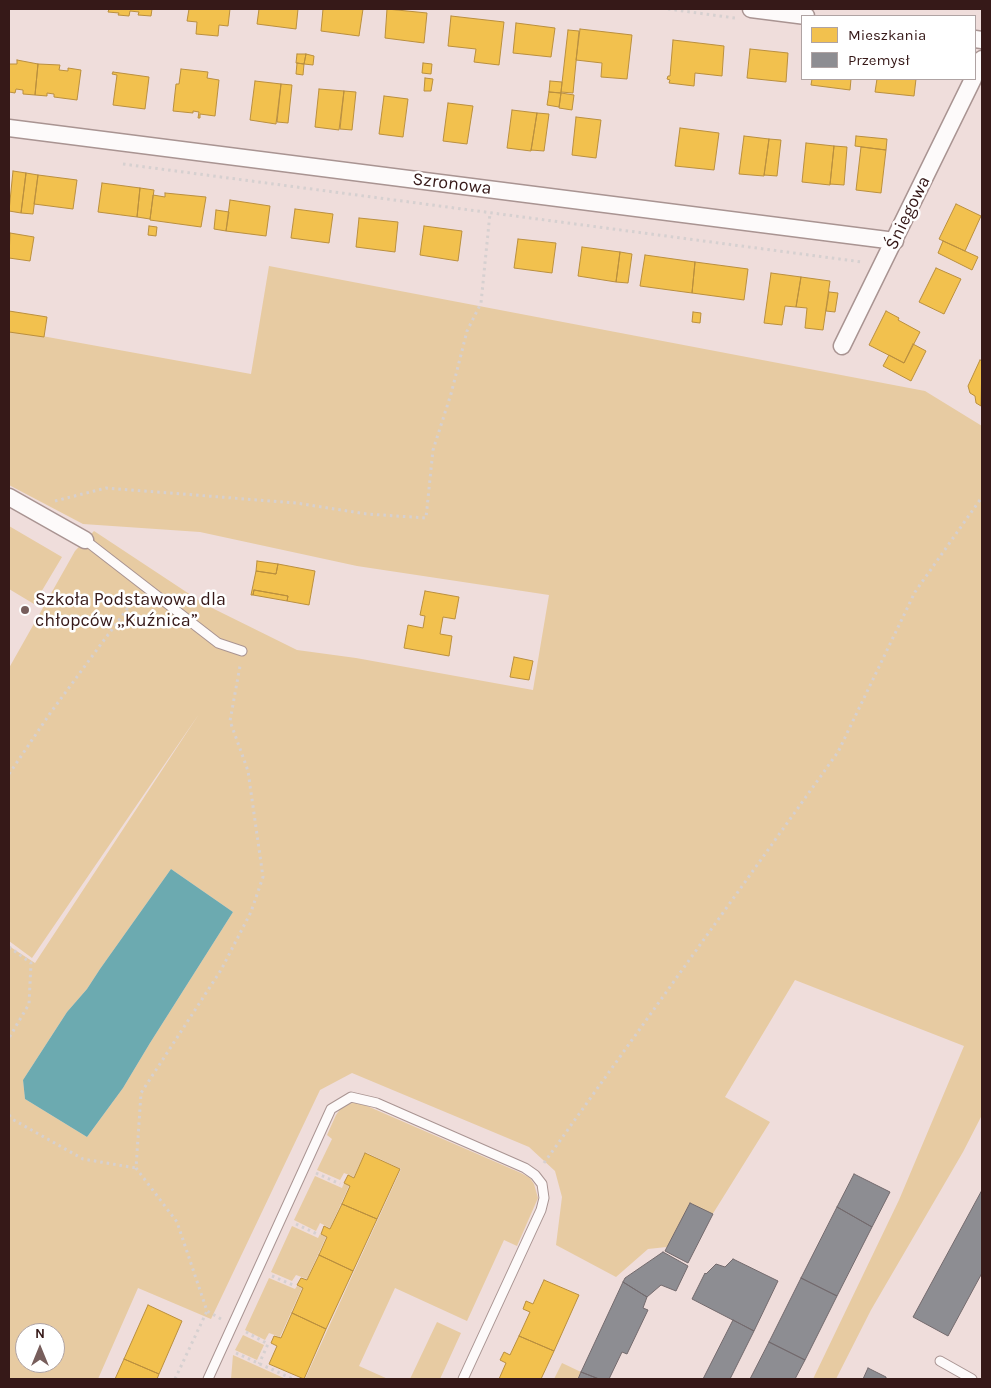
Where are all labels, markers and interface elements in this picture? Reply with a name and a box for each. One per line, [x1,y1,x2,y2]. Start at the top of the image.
legend [801,15,976,80]
text: Mieszkania [848,26,926,44]
text: Przemysł [848,51,910,69]
street label: Szronowa [411,168,493,200]
street label: Śniegowa [881,173,935,253]
place label: Szkoła Podstawowa dla chłopców „Kuźnica” [35,589,226,632]
marker: Szkoła Podstawowa dla chłopców „Kuźnica” [19,604,31,616]
north arrow [15,1323,65,1373]
text: N [35,1325,45,1342]

